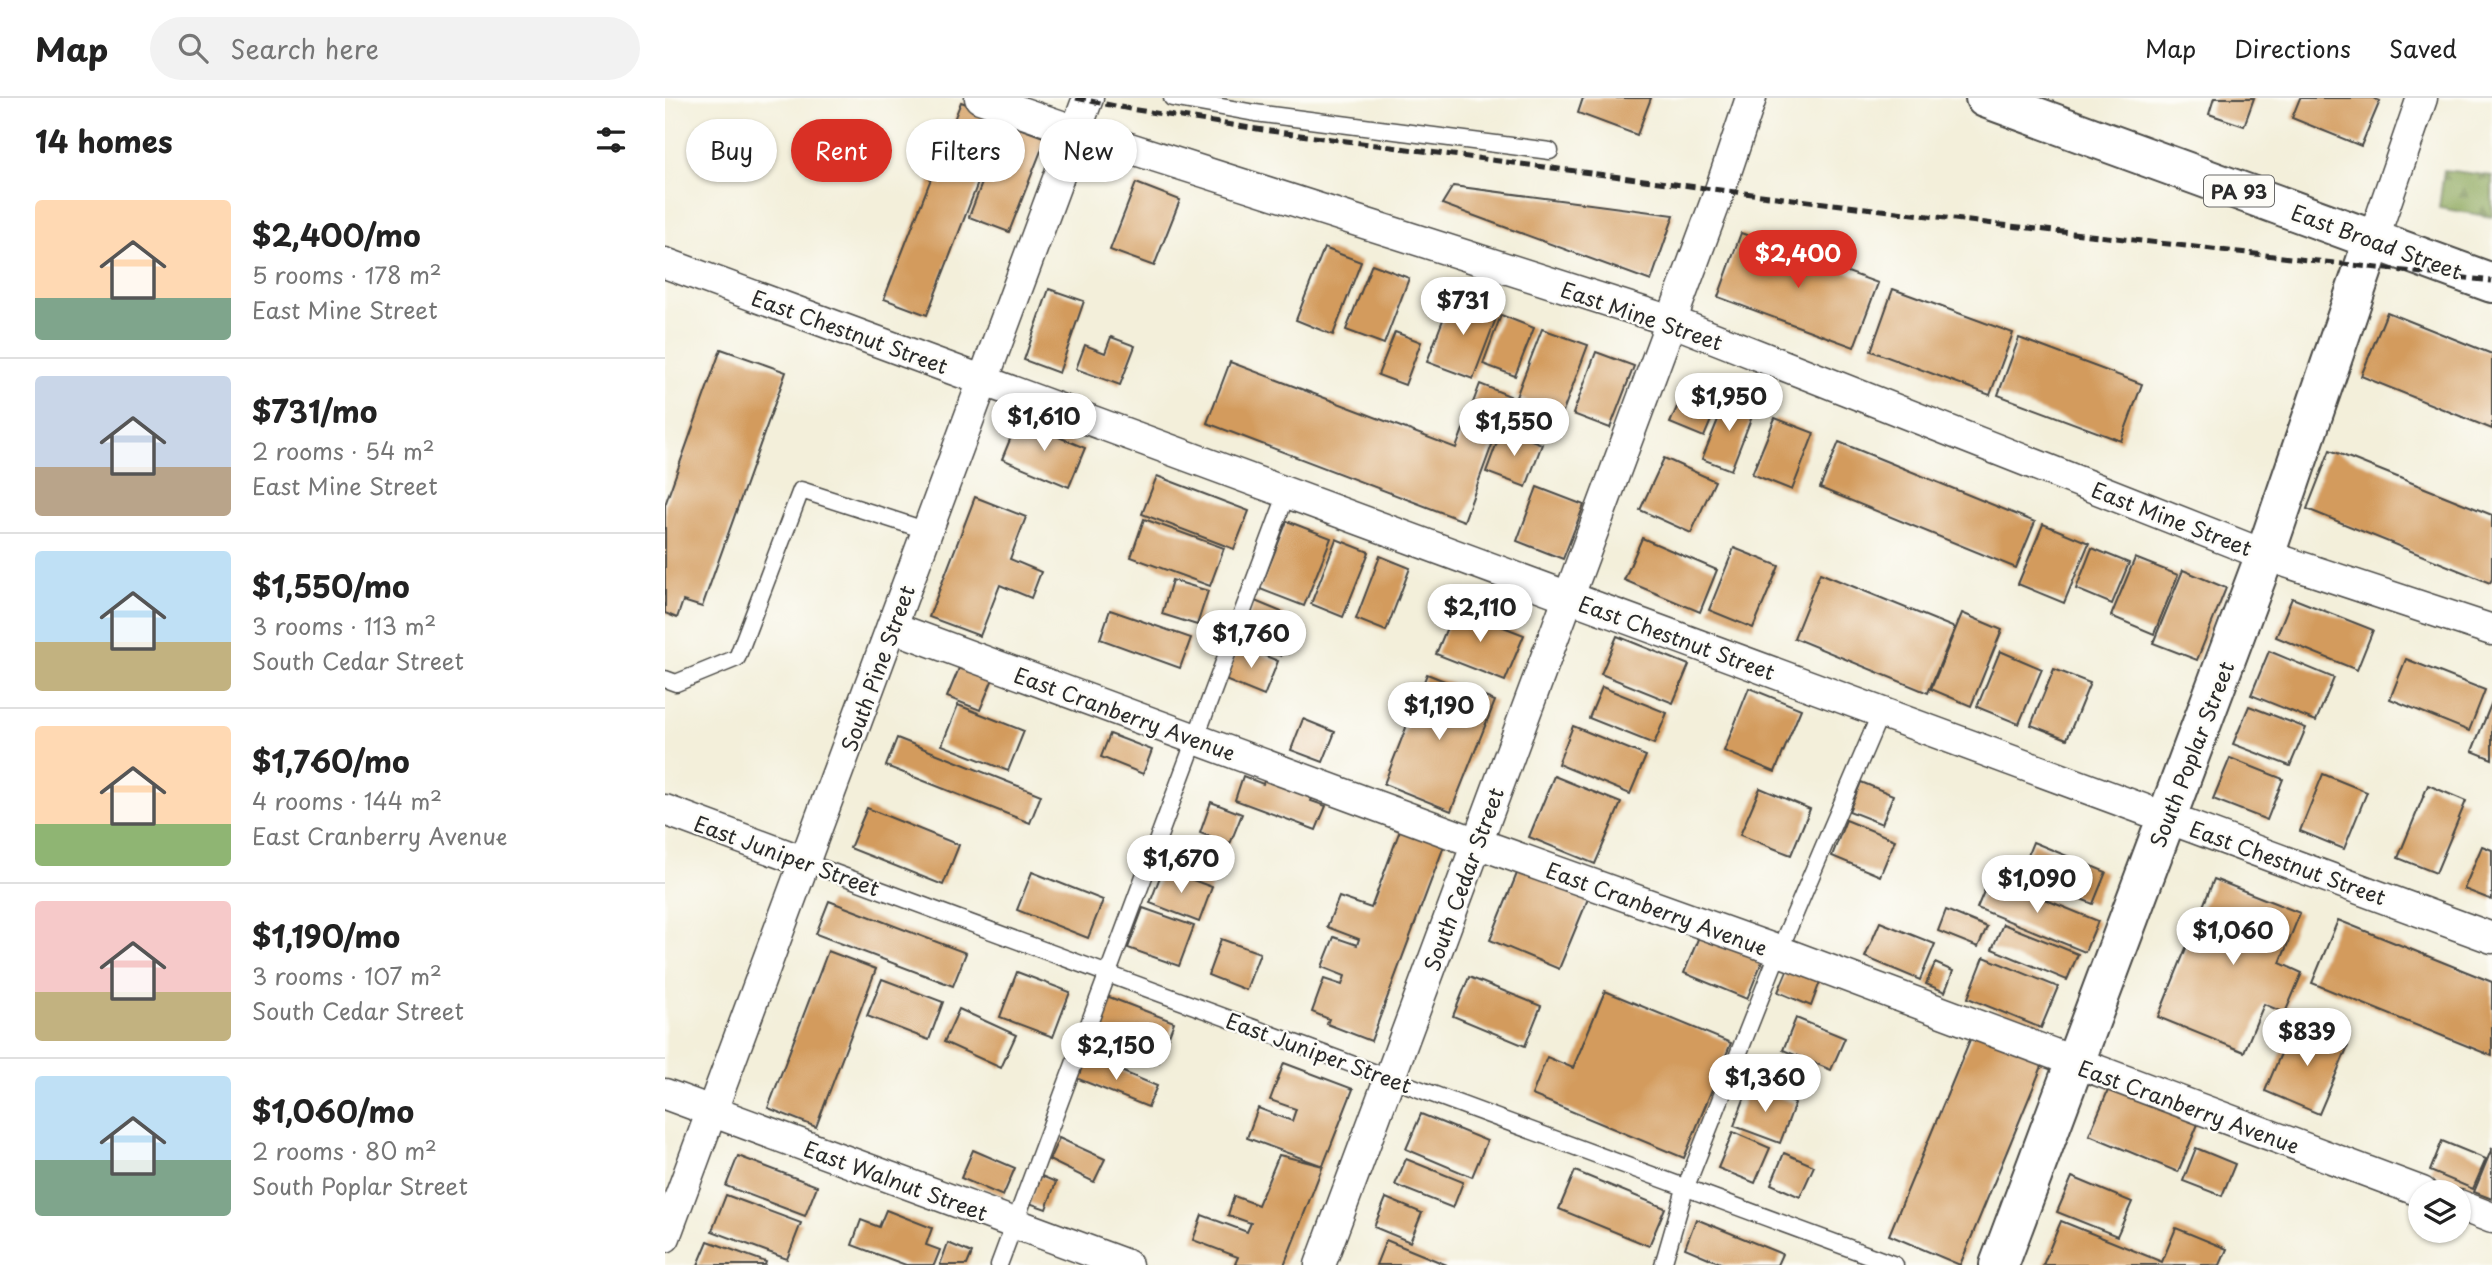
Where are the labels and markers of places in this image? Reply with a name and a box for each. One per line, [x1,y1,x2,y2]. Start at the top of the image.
pin: $2,400 [1741,230,1855,290]
pin: $731 [1422,278,1504,337]
pin: $1,950 [1672,374,1786,433]
pin: $1,610 [987,394,1101,453]
pin: $1,550 [1457,398,1571,458]
pin: $2,110 [1423,584,1537,644]
pin: $1,760 [1194,610,1308,670]
pin: $1,190 [1382,682,1496,742]
pin: $1,670 [1124,836,1238,895]
pin: $1,090 [1980,856,2094,915]
pin: $1,060 [2176,908,2290,967]
pin: $839 [2266,1009,2348,1068]
pin: $2,150 [1059,1023,1173,1082]
pin: $1,360 [1708,1054,1822,1114]

